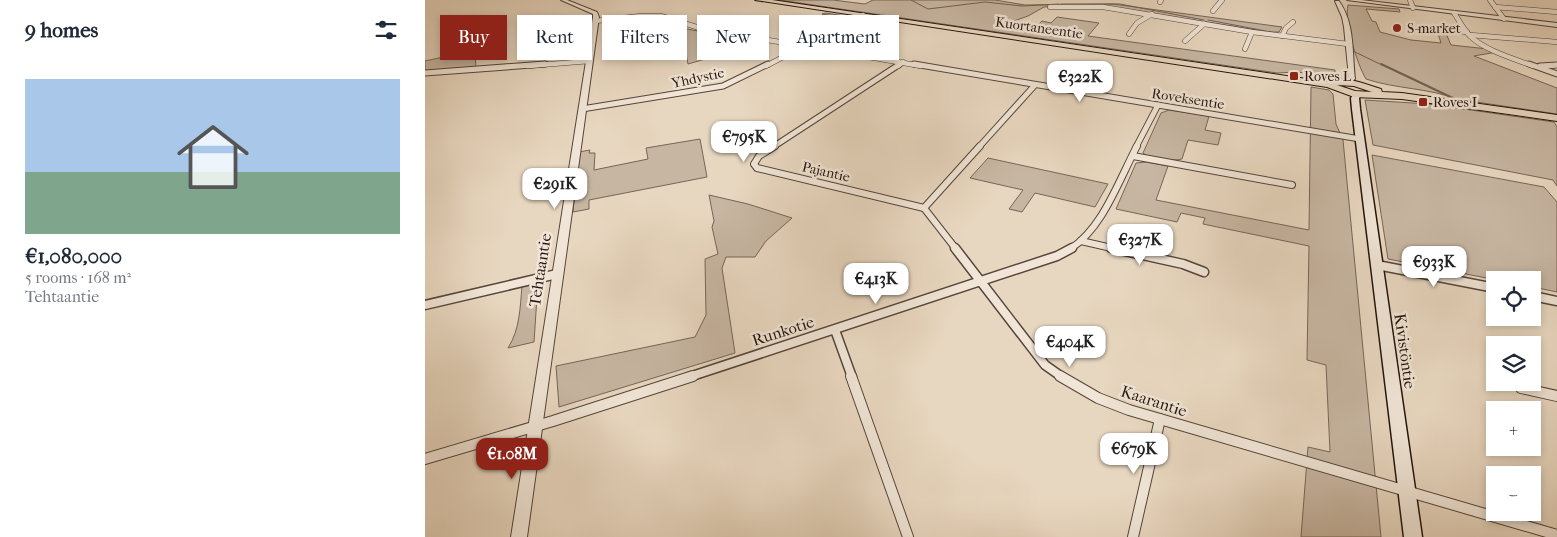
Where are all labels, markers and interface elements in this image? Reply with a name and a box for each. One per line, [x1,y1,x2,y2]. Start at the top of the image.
street label: Kuortaneentie [994,13,1084,43]
chip: Buy [440,15,507,60]
chip: Rent [517,15,592,60]
chip: Filters [602,15,687,60]
chip: New [697,15,769,60]
chip: Apartment [779,15,899,60]
icon: filters [372,16,400,44]
text: 9 homes [25,18,98,42]
place label: S-market [1407,20,1461,37]
marker: S-market [1391,22,1403,34]
pin: €322K [1045,61,1115,103]
street label: Yhdystie [669,64,726,92]
text: €322K [1058,67,1102,86]
place label: Roves L [1304,68,1352,85]
marker: Roves L [1288,70,1300,82]
street label: Roveksentie [1150,85,1226,113]
place label: Roves I [1433,94,1478,111]
marker: Roves I [1417,96,1429,108]
icon: home [168,112,258,202]
pin: €795K [709,120,779,163]
text: €795K [722,127,766,146]
street label: Pajantie [800,158,852,186]
pin: €291K [520,168,590,210]
text: €291K [533,174,577,193]
pin: €327K [1105,224,1175,266]
text: €327K [1118,230,1162,249]
street label: Tehtaantie [525,232,555,308]
text: €1,080,000 [25,244,122,268]
pin: €933K [1399,246,1469,288]
text: €933K [1413,252,1455,271]
pin: €413K [841,262,911,305]
text: 5 rooms · 168 m² [25,268,131,287]
text: €413K [855,269,897,288]
map controls [1486,271,1541,521]
button: locate [1486,271,1541,326]
text: Tehtaantie [25,287,99,306]
street label: Runkotie [750,312,816,350]
street label: Kivistöntie [1390,312,1420,390]
pin: €404K [1035,326,1105,368]
text: €404K [1046,332,1094,351]
button: layers [1486,336,1541,391]
street label: Kaarantie [1119,381,1189,421]
button: + [1486,401,1541,456]
pin: €679K [1099,432,1169,475]
pin: €1.08M [471,438,553,480]
text: €679K [1111,439,1157,458]
text: €1.08M [487,444,537,463]
button: − [1486,466,1541,521]

